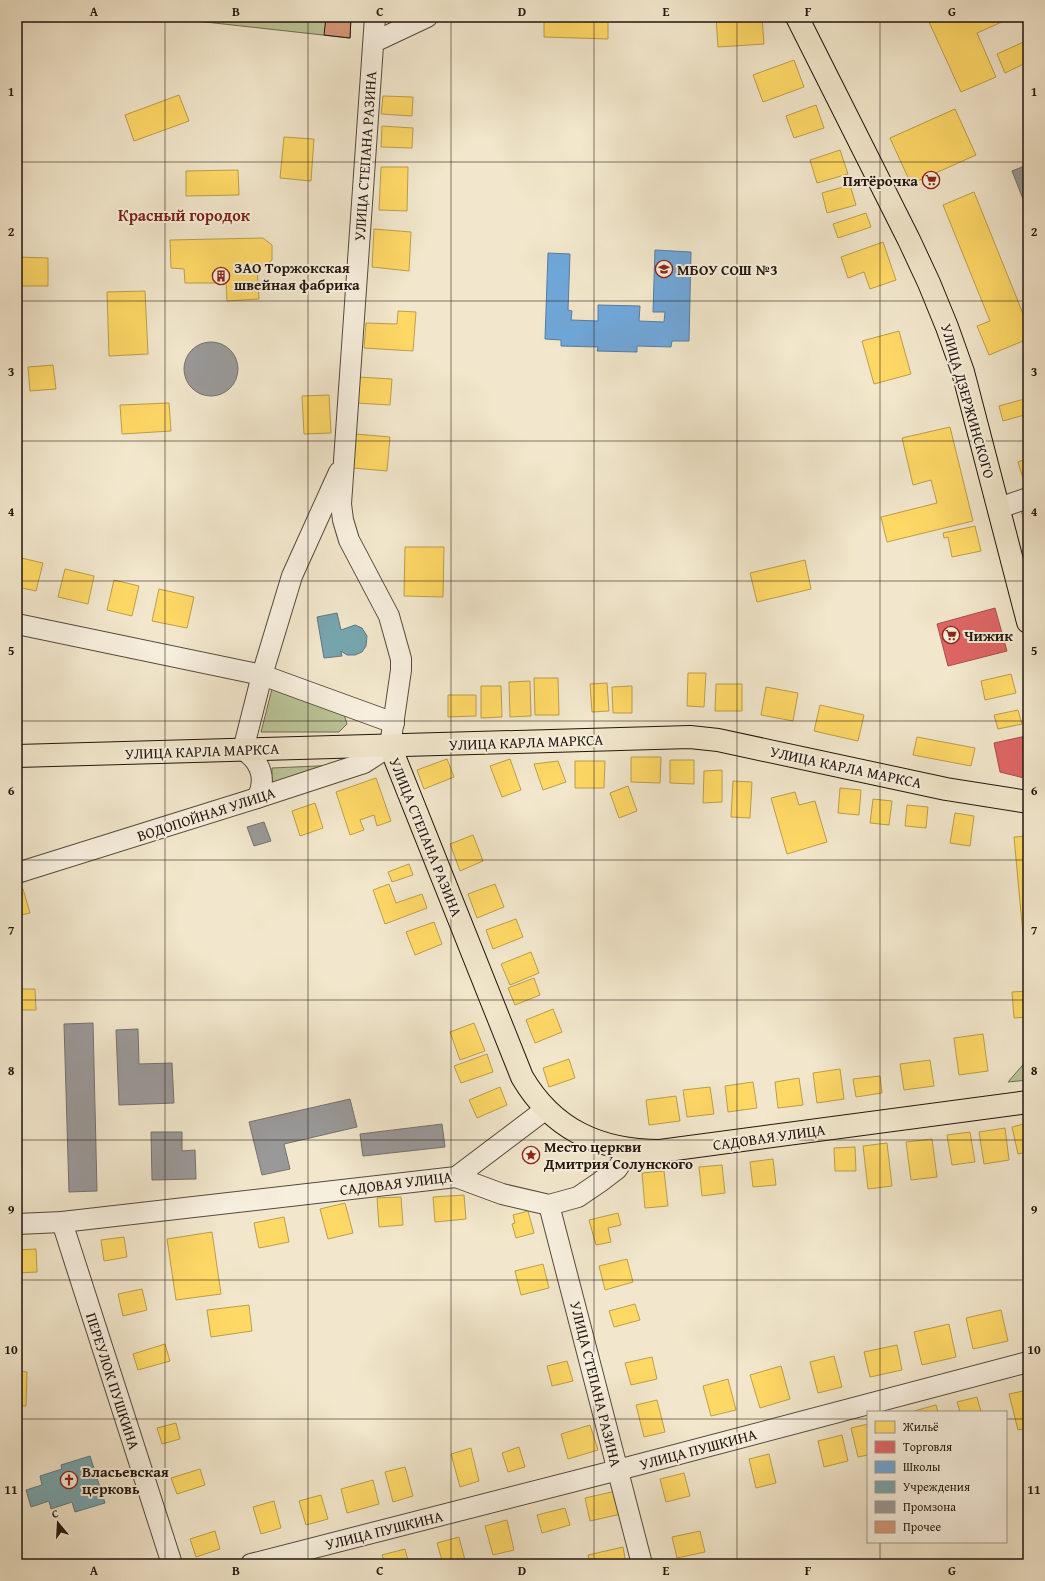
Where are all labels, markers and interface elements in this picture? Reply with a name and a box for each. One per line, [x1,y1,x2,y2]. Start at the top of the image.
text: A [90,2,99,21]
text: B [232,2,240,21]
text: C [376,2,384,21]
text: D [518,2,526,21]
text: E [663,2,670,21]
text: F [805,2,812,21]
text: G [948,2,956,21]
street label: УЛИЦА СТЕПАНА РАЗИНА [349,70,381,242]
text: 1 [8,82,14,101]
text: 1 [1031,82,1037,101]
place label: Пятёрочка [843,170,918,191]
supermarket icon: Пятёрочка [921,170,941,190]
district label: Красный городок [118,203,251,227]
text: 2 [8,222,15,241]
text: 2 [1031,222,1038,241]
place label: ЗАО Торжокская швейная фабрика [234,257,360,295]
school or university icon: МБОУ СОШ №3 [654,259,674,279]
place label: МБОУ СОШ №3 [677,259,778,280]
building icon: ЗАО Торжокская швейная фабрика [211,266,231,286]
street label: УЛИЦА ДЗЕРЖИНСКОГО [936,321,1000,481]
text: 3 [8,362,14,381]
text: 3 [1031,362,1037,381]
text: 4 [8,502,15,521]
text: 4 [1031,502,1038,521]
supermarket icon: Чижик [941,625,961,645]
place label: Чижик [964,625,1013,646]
text: 5 [8,641,15,660]
text: 5 [1031,641,1038,660]
street label: УЛИЦА КАРЛА МАРКСА [448,729,604,755]
street label: УЛИЦА КАРЛА МАРКСА [124,738,280,764]
street label: УЛИЦА КАРЛА МАРКСА [768,741,924,793]
street label: УЛИЦА СТЕПАНА РАЗИНА [384,754,468,920]
text: 6 [8,781,15,800]
text: 6 [1031,781,1038,800]
street label: ВОДОПОЙНАЯ УЛИЦА [134,782,278,846]
text: 7 [8,921,15,940]
text: 7 [1031,921,1038,940]
text: 8 [8,1061,15,1080]
text: 8 [1031,1061,1038,1080]
street label: САДОВАЯ УЛИЦА [711,1119,827,1155]
place label: Место церкви Дмитрия Солунского [543,1136,693,1174]
place icon: Место церкви Дмитрия Солунского [521,1145,541,1165]
street label: САДОВАЯ УЛИЦА [339,1166,453,1200]
text: 9 [8,1200,15,1219]
text: 9 [1031,1200,1038,1219]
street label: УЛИЦА СТЕПАНА РАЗИНА [565,1299,627,1469]
street label: ПЕРЕУЛОК ПУШКИНА [81,1310,145,1452]
text: 10 [4,1340,18,1359]
text: 10 [1027,1340,1041,1359]
legend [867,1411,1007,1543]
text: Жильё [902,1418,939,1435]
street label: УЛИЦА ПУШКИНА [637,1423,759,1475]
text: Торговля [903,1438,952,1455]
text: Школы [903,1458,941,1475]
place label: Власьевская церковь [82,1461,169,1499]
church icon: Власьевская церковь [59,1470,79,1490]
text: Учреждения [903,1478,970,1495]
text: 11 [4,1480,18,1499]
text: 11 [1027,1480,1041,1499]
text: Промзона [903,1498,956,1515]
north arrow [38,1503,78,1543]
text: С [49,1505,60,1522]
street label: УЛИЦА ПУШКИНА [323,1505,445,1555]
text: Прочее [903,1518,941,1535]
text: A [90,1561,99,1580]
text: B [232,1561,240,1580]
text: C [376,1561,384,1580]
text: D [518,1561,526,1580]
text: E [663,1561,670,1580]
text: F [805,1561,812,1580]
text: G [948,1561,956,1580]

